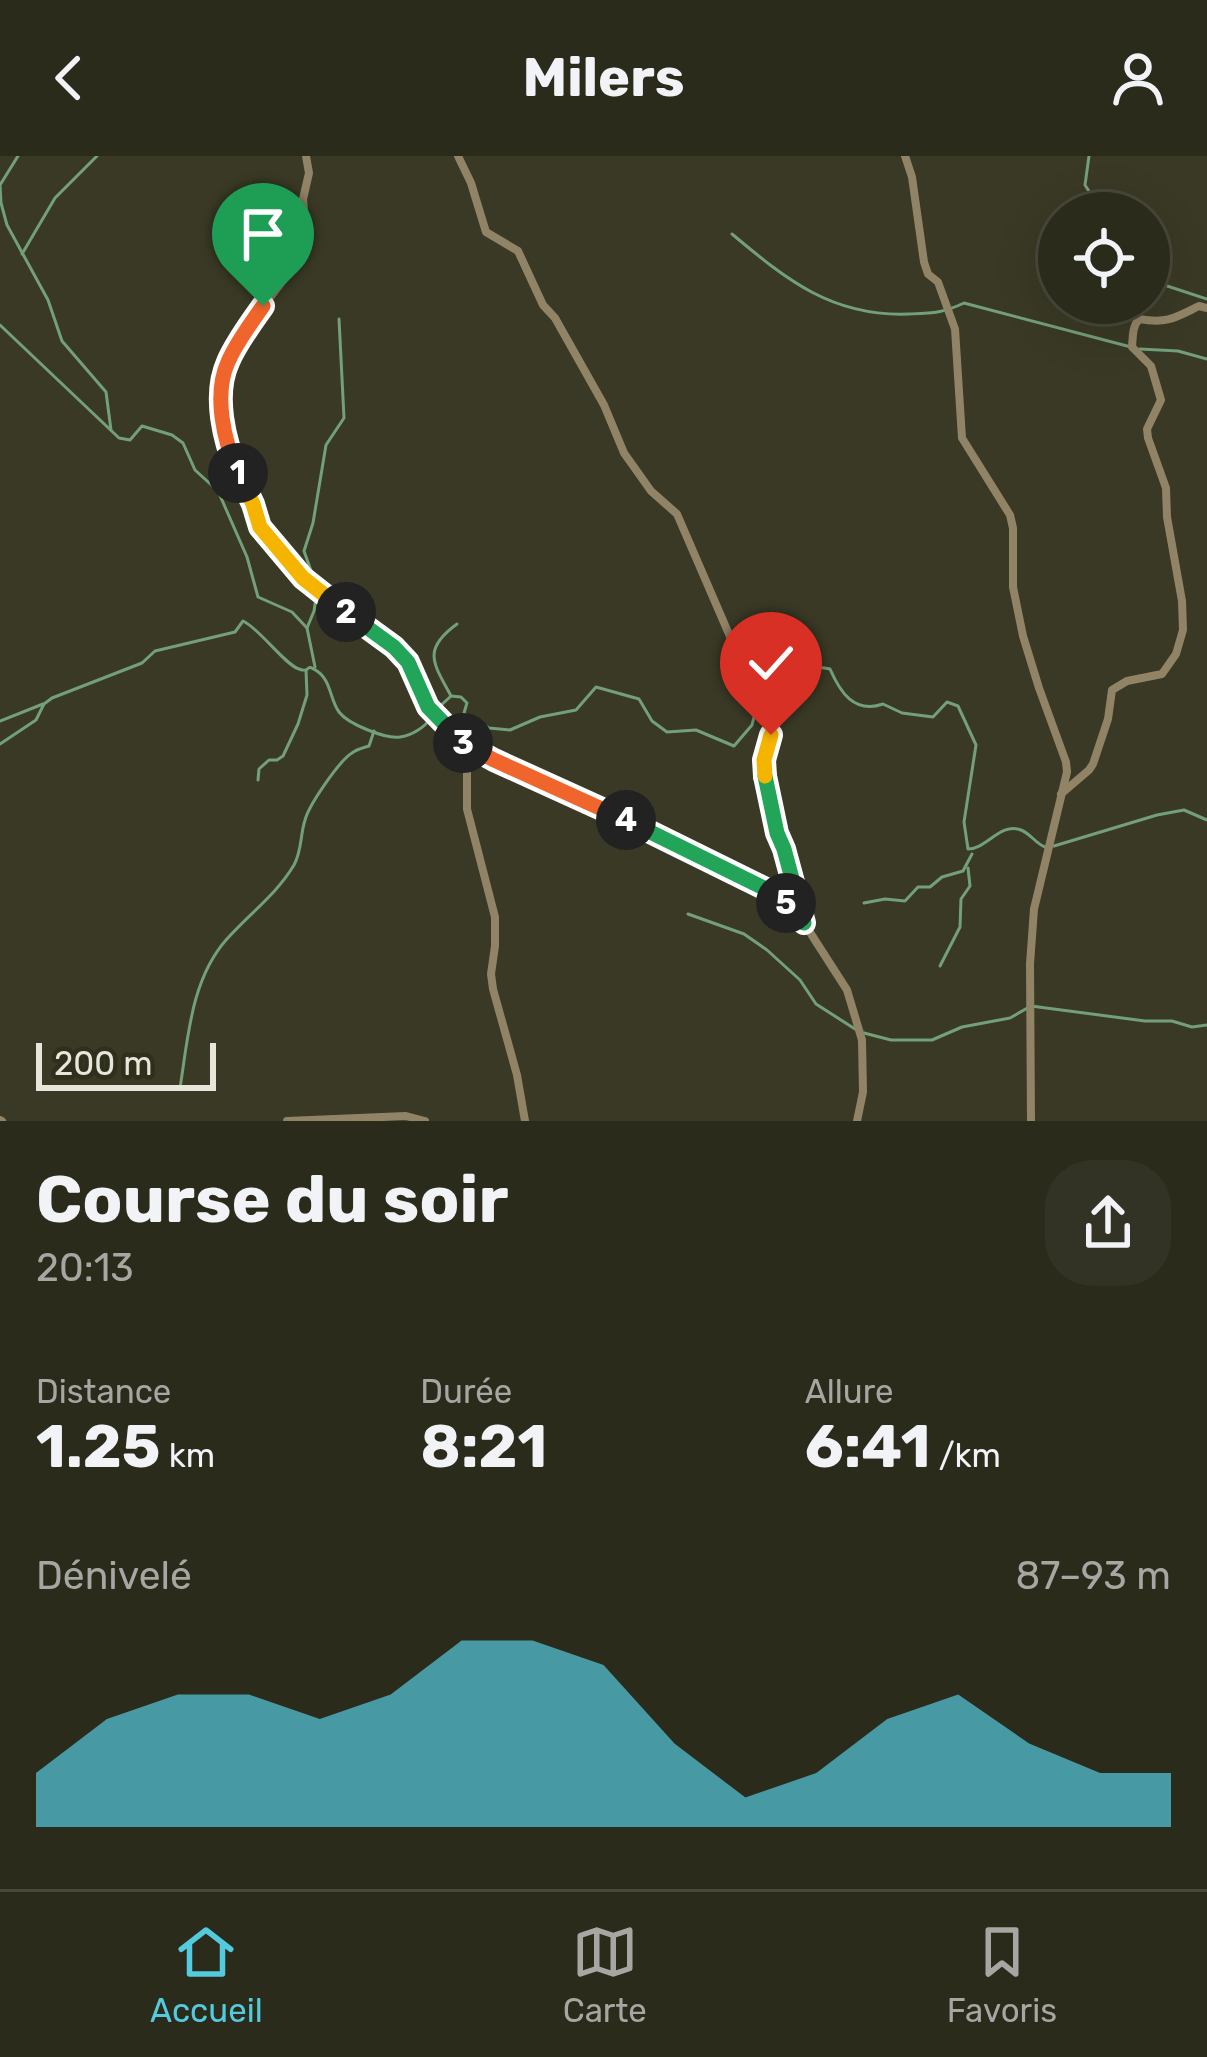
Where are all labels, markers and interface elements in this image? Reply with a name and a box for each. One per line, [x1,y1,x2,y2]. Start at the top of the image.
icon: back [36,45,102,111]
icon: person [1105,45,1171,111]
text: Milers [522,46,685,110]
pin [212,183,314,306]
map controls [1038,192,1170,324]
button: locate [1038,192,1170,324]
icon: arrive [230,201,296,267]
pin: 1 [208,443,268,503]
text: 1 [230,453,246,492]
pin: 2 [316,582,376,642]
text: 2 [335,592,357,631]
pin [720,612,822,735]
icon: check [738,630,804,696]
pin: 3 [433,713,493,773]
text: 3 [452,723,474,762]
pin: 4 [596,790,656,850]
text: 4 [615,800,637,839]
pin: 5 [756,873,816,933]
text: 5 [775,883,797,922]
scale bar [36,1037,216,1090]
text: 200 m [54,1044,153,1083]
text: Course du soir [36,1160,508,1239]
button: share [1045,1160,1171,1286]
text: 20:13 [36,1245,134,1291]
text: Distance [36,1372,171,1411]
text: Durée [420,1372,512,1411]
text: Allure [805,1372,893,1411]
text: 1.25 [36,1411,161,1482]
text: 8:21 [420,1411,547,1482]
text: 6:41 [805,1411,931,1482]
text: km [161,1436,215,1475]
text: /km [931,1436,1001,1475]
text: Dénivelé [36,1553,192,1599]
text: 87–93 m [1015,1553,1171,1599]
tab: Accueil [150,1919,263,2030]
tab: Carte [563,1919,647,2030]
tab: Favoris [947,1919,1057,2030]

